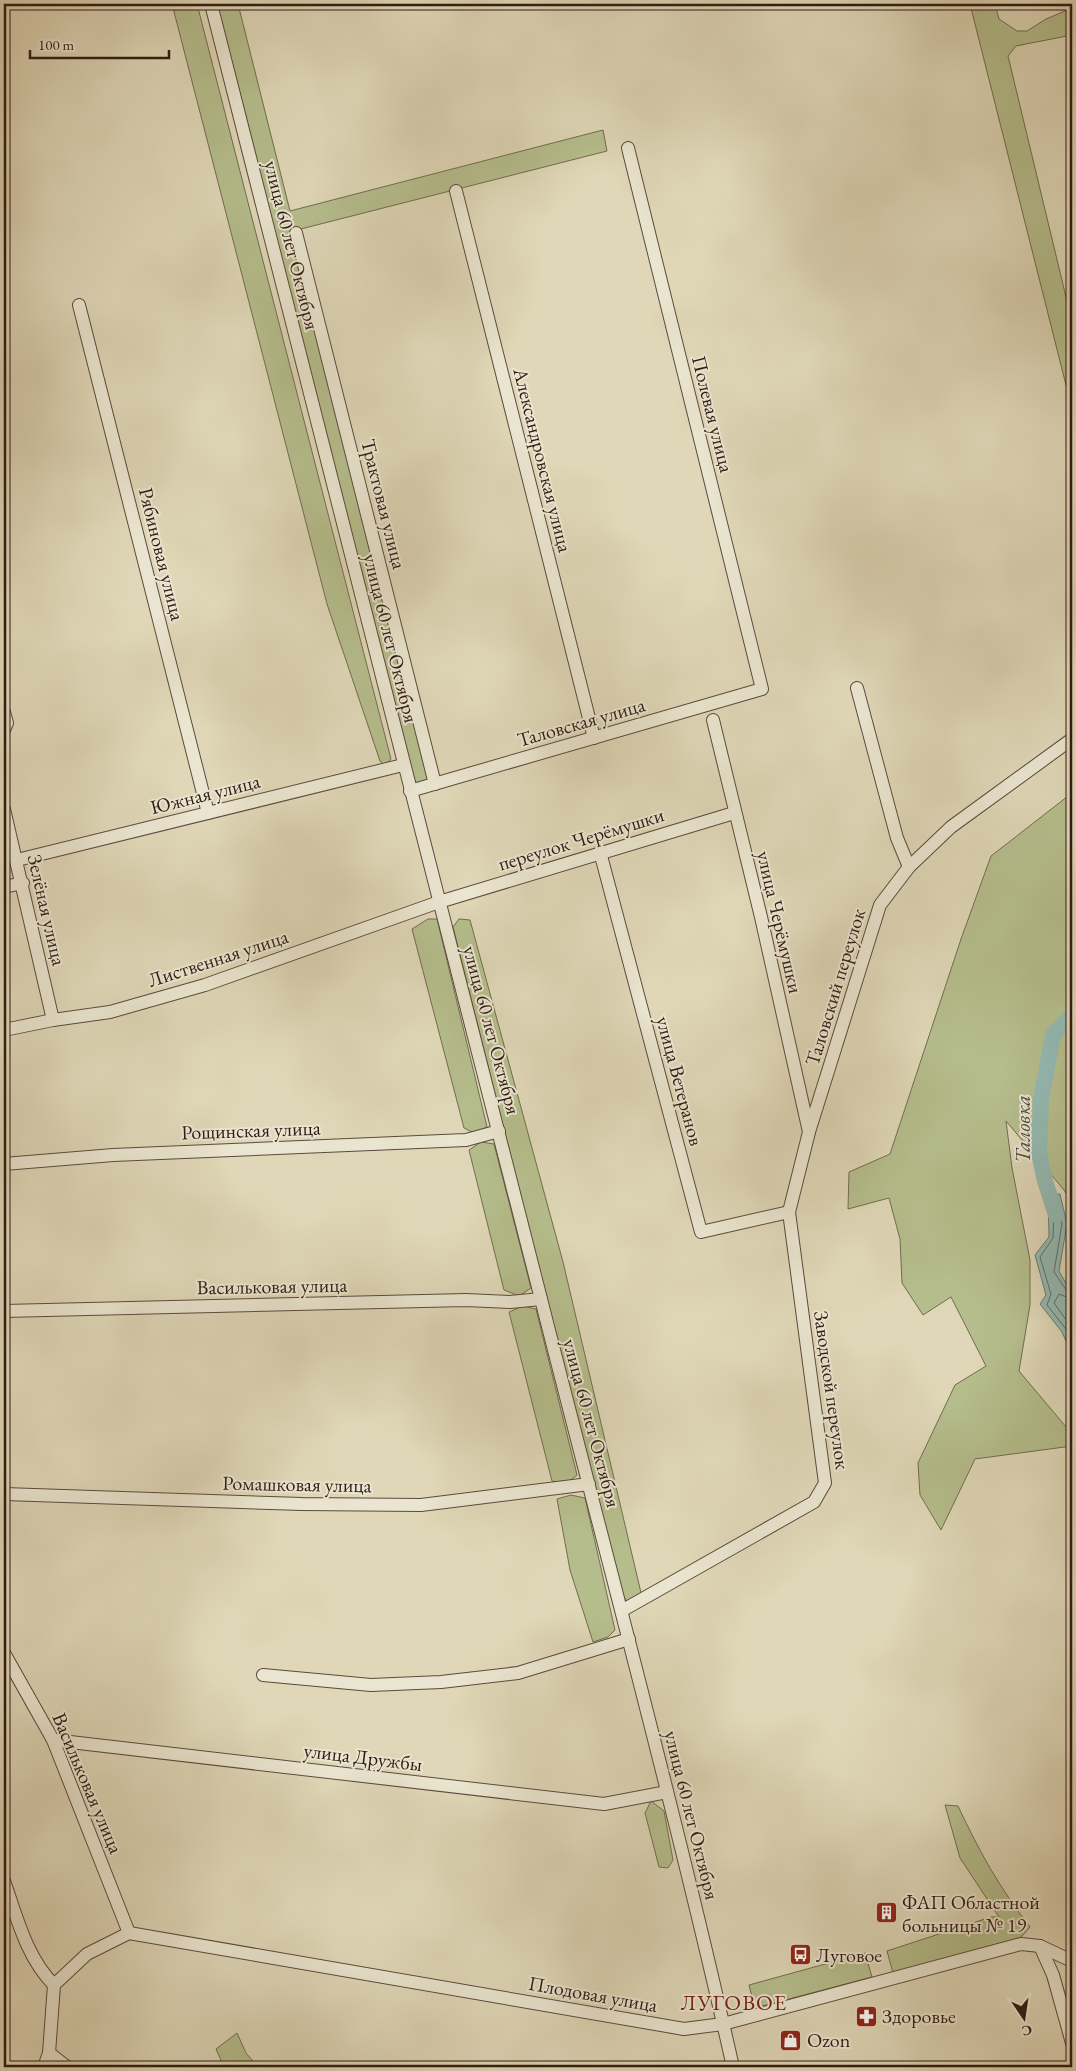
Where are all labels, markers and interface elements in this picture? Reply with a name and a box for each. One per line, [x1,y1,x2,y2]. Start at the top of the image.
scale bar [30,28,169,60]
text: 100 m [38,35,75,54]
street label: улица 60 лет Октября [258,158,326,332]
street label: Полевая улица [686,353,740,475]
street label: Александровская улица [507,364,579,555]
street label: Трактовая улица [355,436,413,572]
street label: Рябиновая улица [133,485,191,623]
street label: улица 60 лет Октября [357,551,425,725]
street label: Таловская улица [514,691,648,753]
street label: Южная улица [147,768,263,820]
street label: переулок Черёмушки [495,801,668,877]
street label: улица Черёмушки [751,848,809,996]
street label: Зелёная улица [22,852,72,968]
street label: Таловский переулок [799,905,871,1069]
street label: Лиственная улица [145,923,291,993]
street label: улица 60 лет Октября [457,943,527,1117]
street label: улица Ветеранов [650,1013,710,1149]
water label: Таловка [1009,1095,1036,1163]
street label: Рощинская улица [181,1115,321,1145]
street label: Васильковая улица [196,1272,348,1300]
street label: Заводской переулок [808,1309,856,1471]
street label: улица 60 лет Октября [557,1336,627,1510]
street label: Ромашковая улица [222,1470,372,1498]
street label: Васильковая улица [47,1709,129,1857]
street label: улица 60 лет Октября [658,1728,726,1902]
street label: улица Дружбы [302,1737,424,1777]
place label: ФАП Областной больницы № 19 [902,1889,1040,1938]
building icon: ФАП Областной больницы № 19 [874,1901,898,1925]
place label: Луговое [816,1942,882,1968]
bus stop icon: Луговое [788,1943,812,1967]
street label: Плодовая улица [526,1970,660,2018]
district label: ЛУГОВОЕ [681,1988,787,2017]
north arrow [998,1994,1048,2044]
place label: Здоровье [882,2003,956,2029]
pharmacy icon: Здоровье [854,2004,878,2028]
text: С [1020,2021,1034,2041]
place label: Ozon [807,2027,851,2053]
shop icon: Ozon [779,2028,803,2052]

